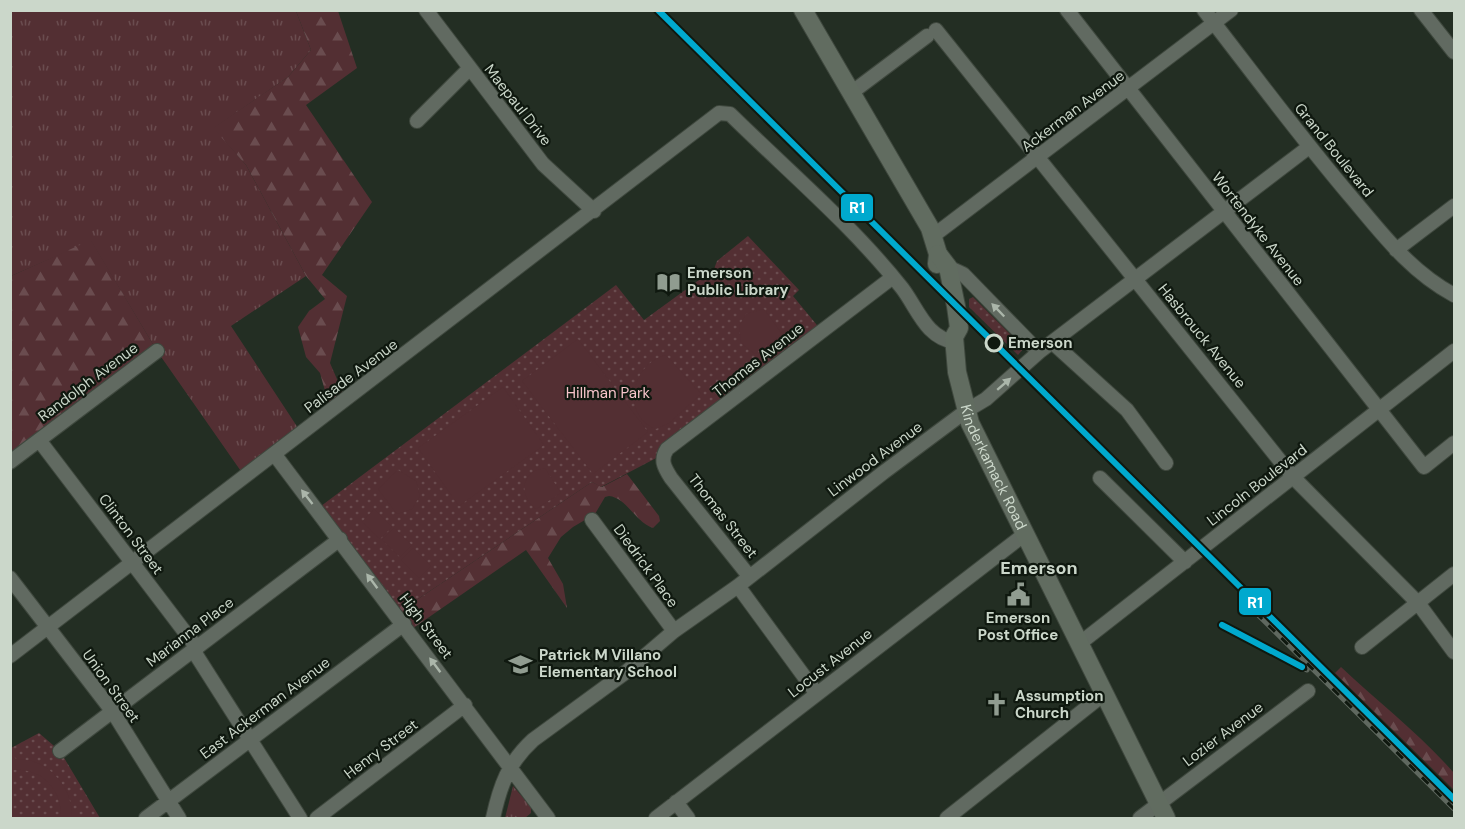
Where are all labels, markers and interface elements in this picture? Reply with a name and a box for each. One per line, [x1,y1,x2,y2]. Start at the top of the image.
street label: Maepaul Drive [480,60,556,150]
street label: Ackerman Avenue [1017,66,1129,156]
street label: Grand Boulevard [1290,99,1378,201]
street label: Wortendyke Avenue [1207,168,1309,290]
line badge: R1 [840,193,874,222]
text: R1 [849,197,865,218]
place label: Emerson Public Library [687,263,788,300]
library icon: Emerson Public Library [656,269,682,295]
street label: Hasbrouck Avenue [1154,280,1250,392]
one-way arrow [991,303,1005,318]
street label: Thomas Avenue [709,318,807,402]
place label: Emerson [1008,333,1072,353]
street label: Palisade Avenue [300,334,402,418]
marker: Emerson [985,334,1003,352]
street label: Randolph Avenue [34,338,142,426]
one-way arrow [996,377,1012,390]
park label: Hillman Park [566,383,651,403]
street label: Kinderkamack Road [956,402,1031,533]
street label: Linwood Avenue [824,417,926,501]
street label: Lincoln Boulevard [1203,440,1311,530]
street label: Thomas Street [684,470,762,562]
one-way arrow [302,489,314,504]
street label: Clinton Street [94,490,168,578]
street label: Diedrick Place [609,520,683,612]
district label: Emerson [1000,556,1078,580]
one-way arrow [367,574,379,589]
public building icon: Emerson Post Office [1005,581,1031,607]
line badge: R1 [1238,587,1272,616]
street label: High Street [395,589,457,663]
street label: Marianna Place [142,592,238,672]
text: R1 [1247,592,1263,613]
place label: Emerson Post Office [978,608,1058,645]
street label: Locust Avenue [784,624,876,702]
street label: Union Street [78,645,144,727]
place label: Patrick M Villano Elementary School [539,645,677,682]
school or university icon: Patrick M Villano Elementary School [508,651,534,677]
street label: East Ackerman Avenue [196,652,334,764]
one-way arrow [429,657,441,672]
place label: Assumption Church [1015,686,1104,723]
church icon: Assumption Church [984,692,1010,718]
street label: Lozier Avenue [1179,697,1267,771]
street label: Henry Street [340,715,422,783]

